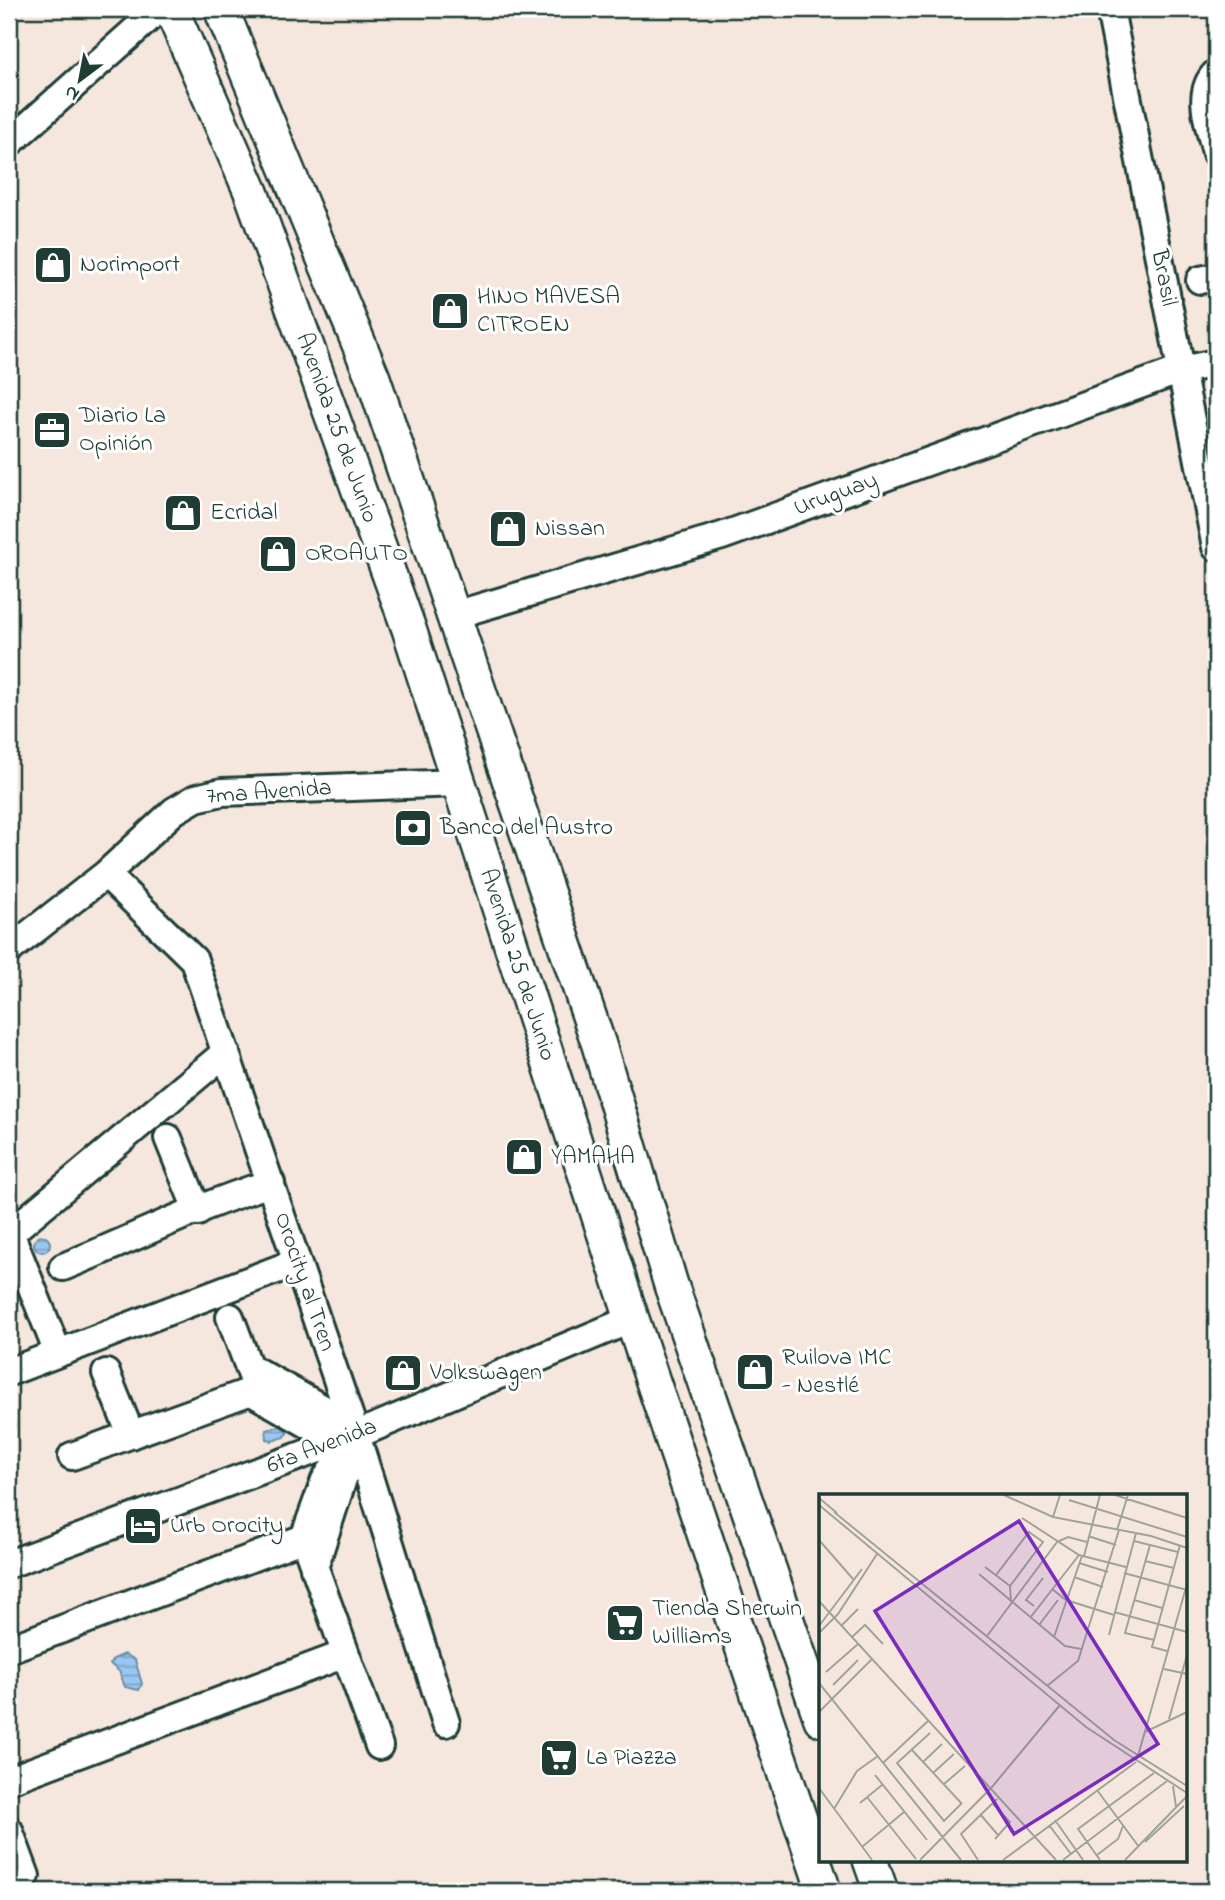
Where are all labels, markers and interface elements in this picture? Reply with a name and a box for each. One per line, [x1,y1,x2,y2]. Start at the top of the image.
north arrow [46,46,116,116]
text: N [60,77,85,107]
shop icon: Norimport [32,244,74,286]
street label: Brasil [1140,246,1186,309]
place label: Norimport [80,248,180,283]
place label: HINO MAVESA CITROEN [477,280,620,343]
shop icon: HINO MAVESA CITROEN [429,290,471,332]
street label: Avenida 25 de Junio [285,328,387,528]
place label: Diario La Opinión [78,399,166,462]
office icon: Diario La Opinión [31,409,73,451]
street label: Uruguay [789,464,883,527]
shop icon: Ecridal [162,492,204,534]
place label: Ecridal [210,496,277,531]
shop icon: Nissan [487,508,529,550]
place label: Nissan [535,512,605,547]
shop icon: OROAUTO [257,533,299,575]
place label: OROAUTO [305,537,408,572]
street label: 7ma Avenida [205,771,333,815]
bank icon: Banco del Austro [392,807,434,849]
place label: Banco del Austro [439,811,613,846]
street label: Avenida 25 de Junio [469,864,565,1066]
shop icon: YAMAHA [503,1136,545,1178]
place label: YAMAHA [551,1140,635,1175]
street label: Orocity al Tren [263,1208,344,1356]
place label: Ruilova IMC - Nestlé [782,1341,891,1404]
shop icon: Ruilova IMC - Nestlé [734,1351,776,1393]
shop icon: Volkswagen [382,1352,424,1394]
place label: Volkswagen [429,1356,542,1391]
street label: 6ta Avenida [262,1410,382,1484]
inset map [819,1494,1186,1862]
hotel icon: Urb Orocity [122,1505,164,1547]
place label: Urb Orocity [170,1509,283,1545]
place label: Tienda Sherwin Williams [652,1592,802,1655]
supermarket icon: Tienda Sherwin Williams [604,1602,646,1644]
supermarket icon: La Piazza [538,1737,580,1779]
place label: La Piazza [586,1741,677,1776]

